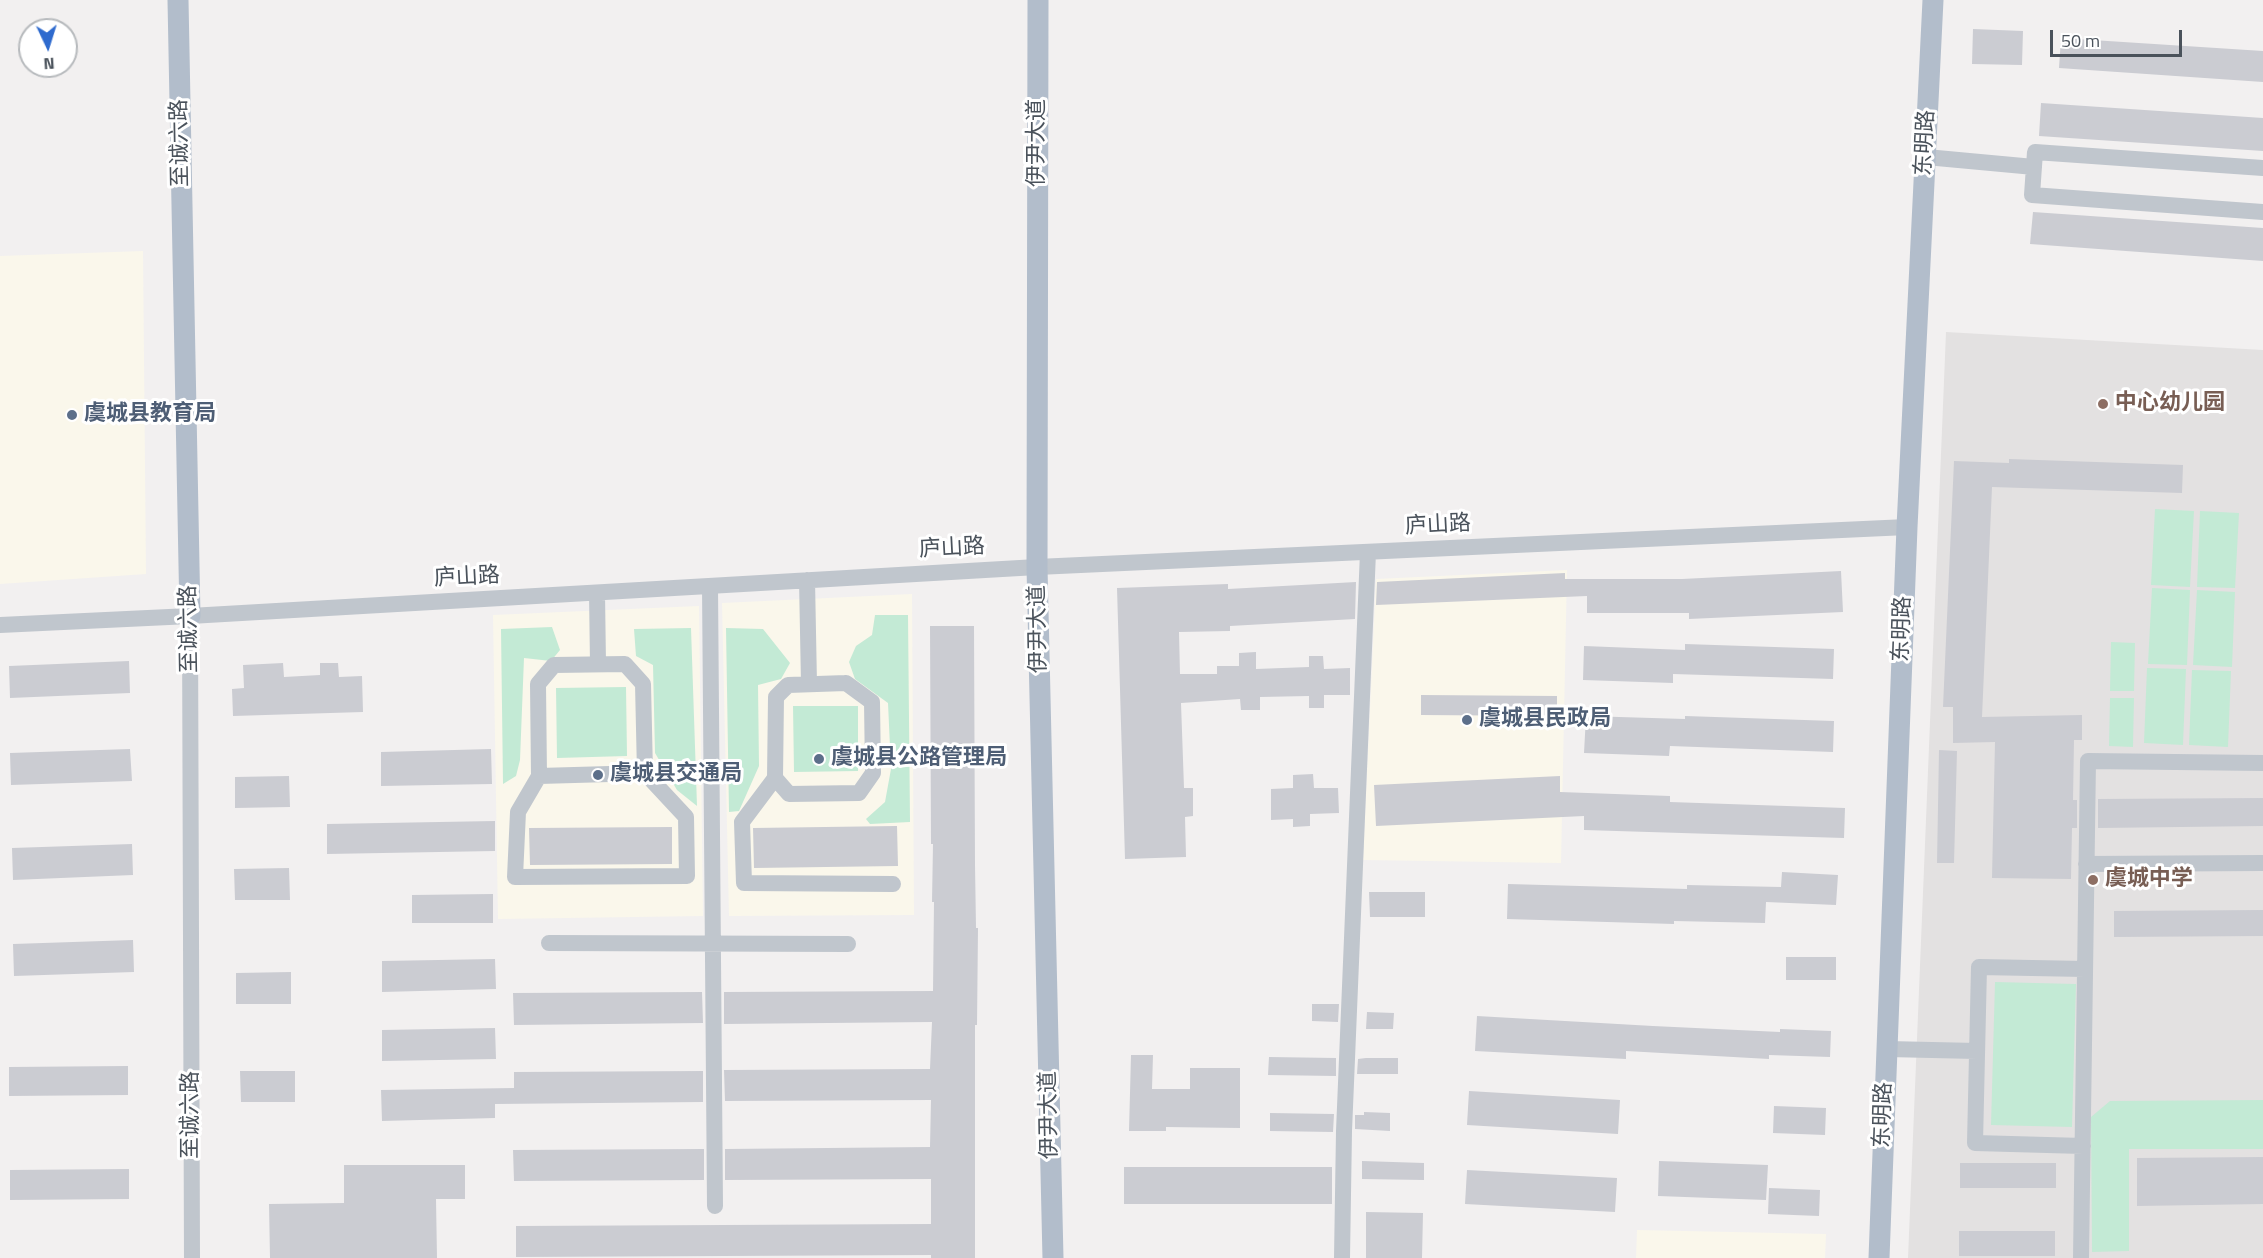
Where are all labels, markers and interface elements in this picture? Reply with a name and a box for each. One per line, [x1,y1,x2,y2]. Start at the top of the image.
north arrow [18,18,78,78]
scale bar [2053,18,2185,56]
text: 50 m [2061,27,2100,54]
text: N [43,52,55,76]
street label: 至诚六路 [167,99,195,187]
street label: 伊尹大道 [1025,99,1051,187]
street label: 东明路 [1911,109,1941,177]
place label: 中心幼儿园 [2115,391,2225,417]
marker: 中心幼儿园 [2096,397,2110,411]
place label: 虞城县教育局 [84,402,216,428]
marker: 虞城县教育局 [65,408,79,422]
street label: 庐山路 [1404,511,1472,541]
street label: 庐山路 [918,534,986,564]
street label: 庐山路 [433,563,501,593]
street label: 至诚六路 [176,585,204,673]
street label: 伊尹大道 [1025,585,1053,673]
street label: 东明路 [1889,596,1917,662]
place label: 虞城县民政局 [1479,707,1611,733]
marker: 虞城县民政局 [1460,713,1474,727]
place label: 虞城县公路管理局 [831,746,1007,772]
marker: 虞城县公路管理局 [812,752,826,766]
place label: 虞城县交通局 [610,762,742,788]
marker: 虞城县交通局 [591,768,605,782]
place label: 虞城中学 [2105,867,2193,893]
marker: 虞城中学 [2086,873,2100,887]
street label: 至诚六路 [179,1071,205,1159]
street label: 伊尹大道 [1036,1071,1064,1159]
street label: 东明路 [1870,1082,1898,1148]

